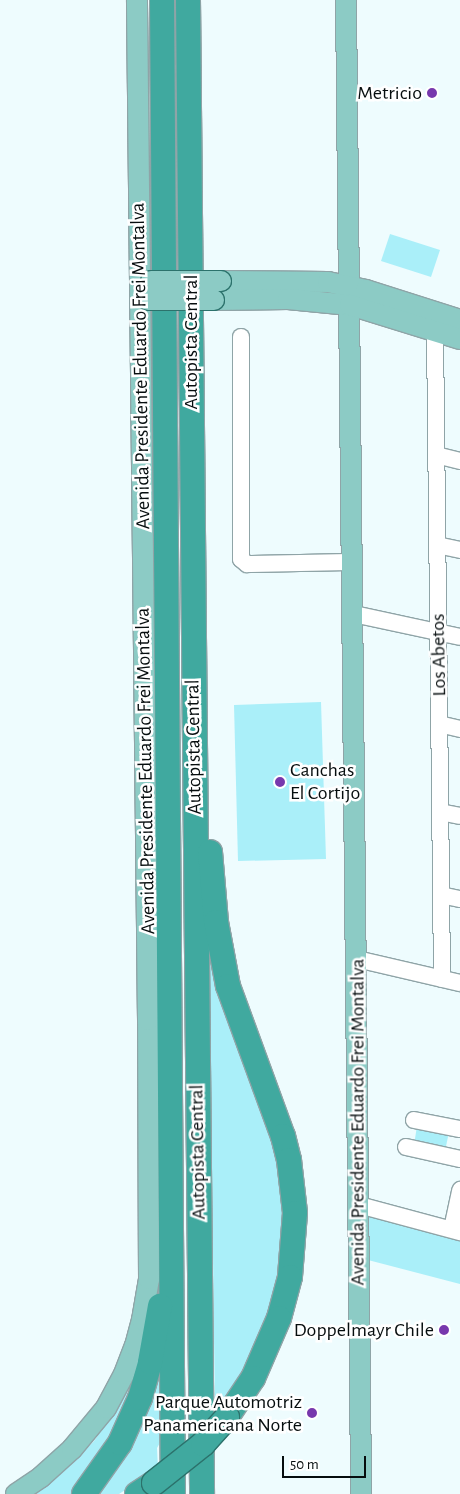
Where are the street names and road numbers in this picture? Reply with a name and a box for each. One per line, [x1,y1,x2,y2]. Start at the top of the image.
street label: Avenida Presidente Eduardo Frei Montalva [126,202,156,530]
street label: Autopista Central [179,275,203,409]
street label: Avenida Presidente Eduardo Frei Montalva [131,607,161,935]
street label: Los Abetos [426,613,452,697]
street label: Autopista Central [181,679,207,815]
street label: Avenida Presidente Eduardo Frei Montalva [346,959,370,1285]
street label: Autopista Central [185,1084,211,1220]

